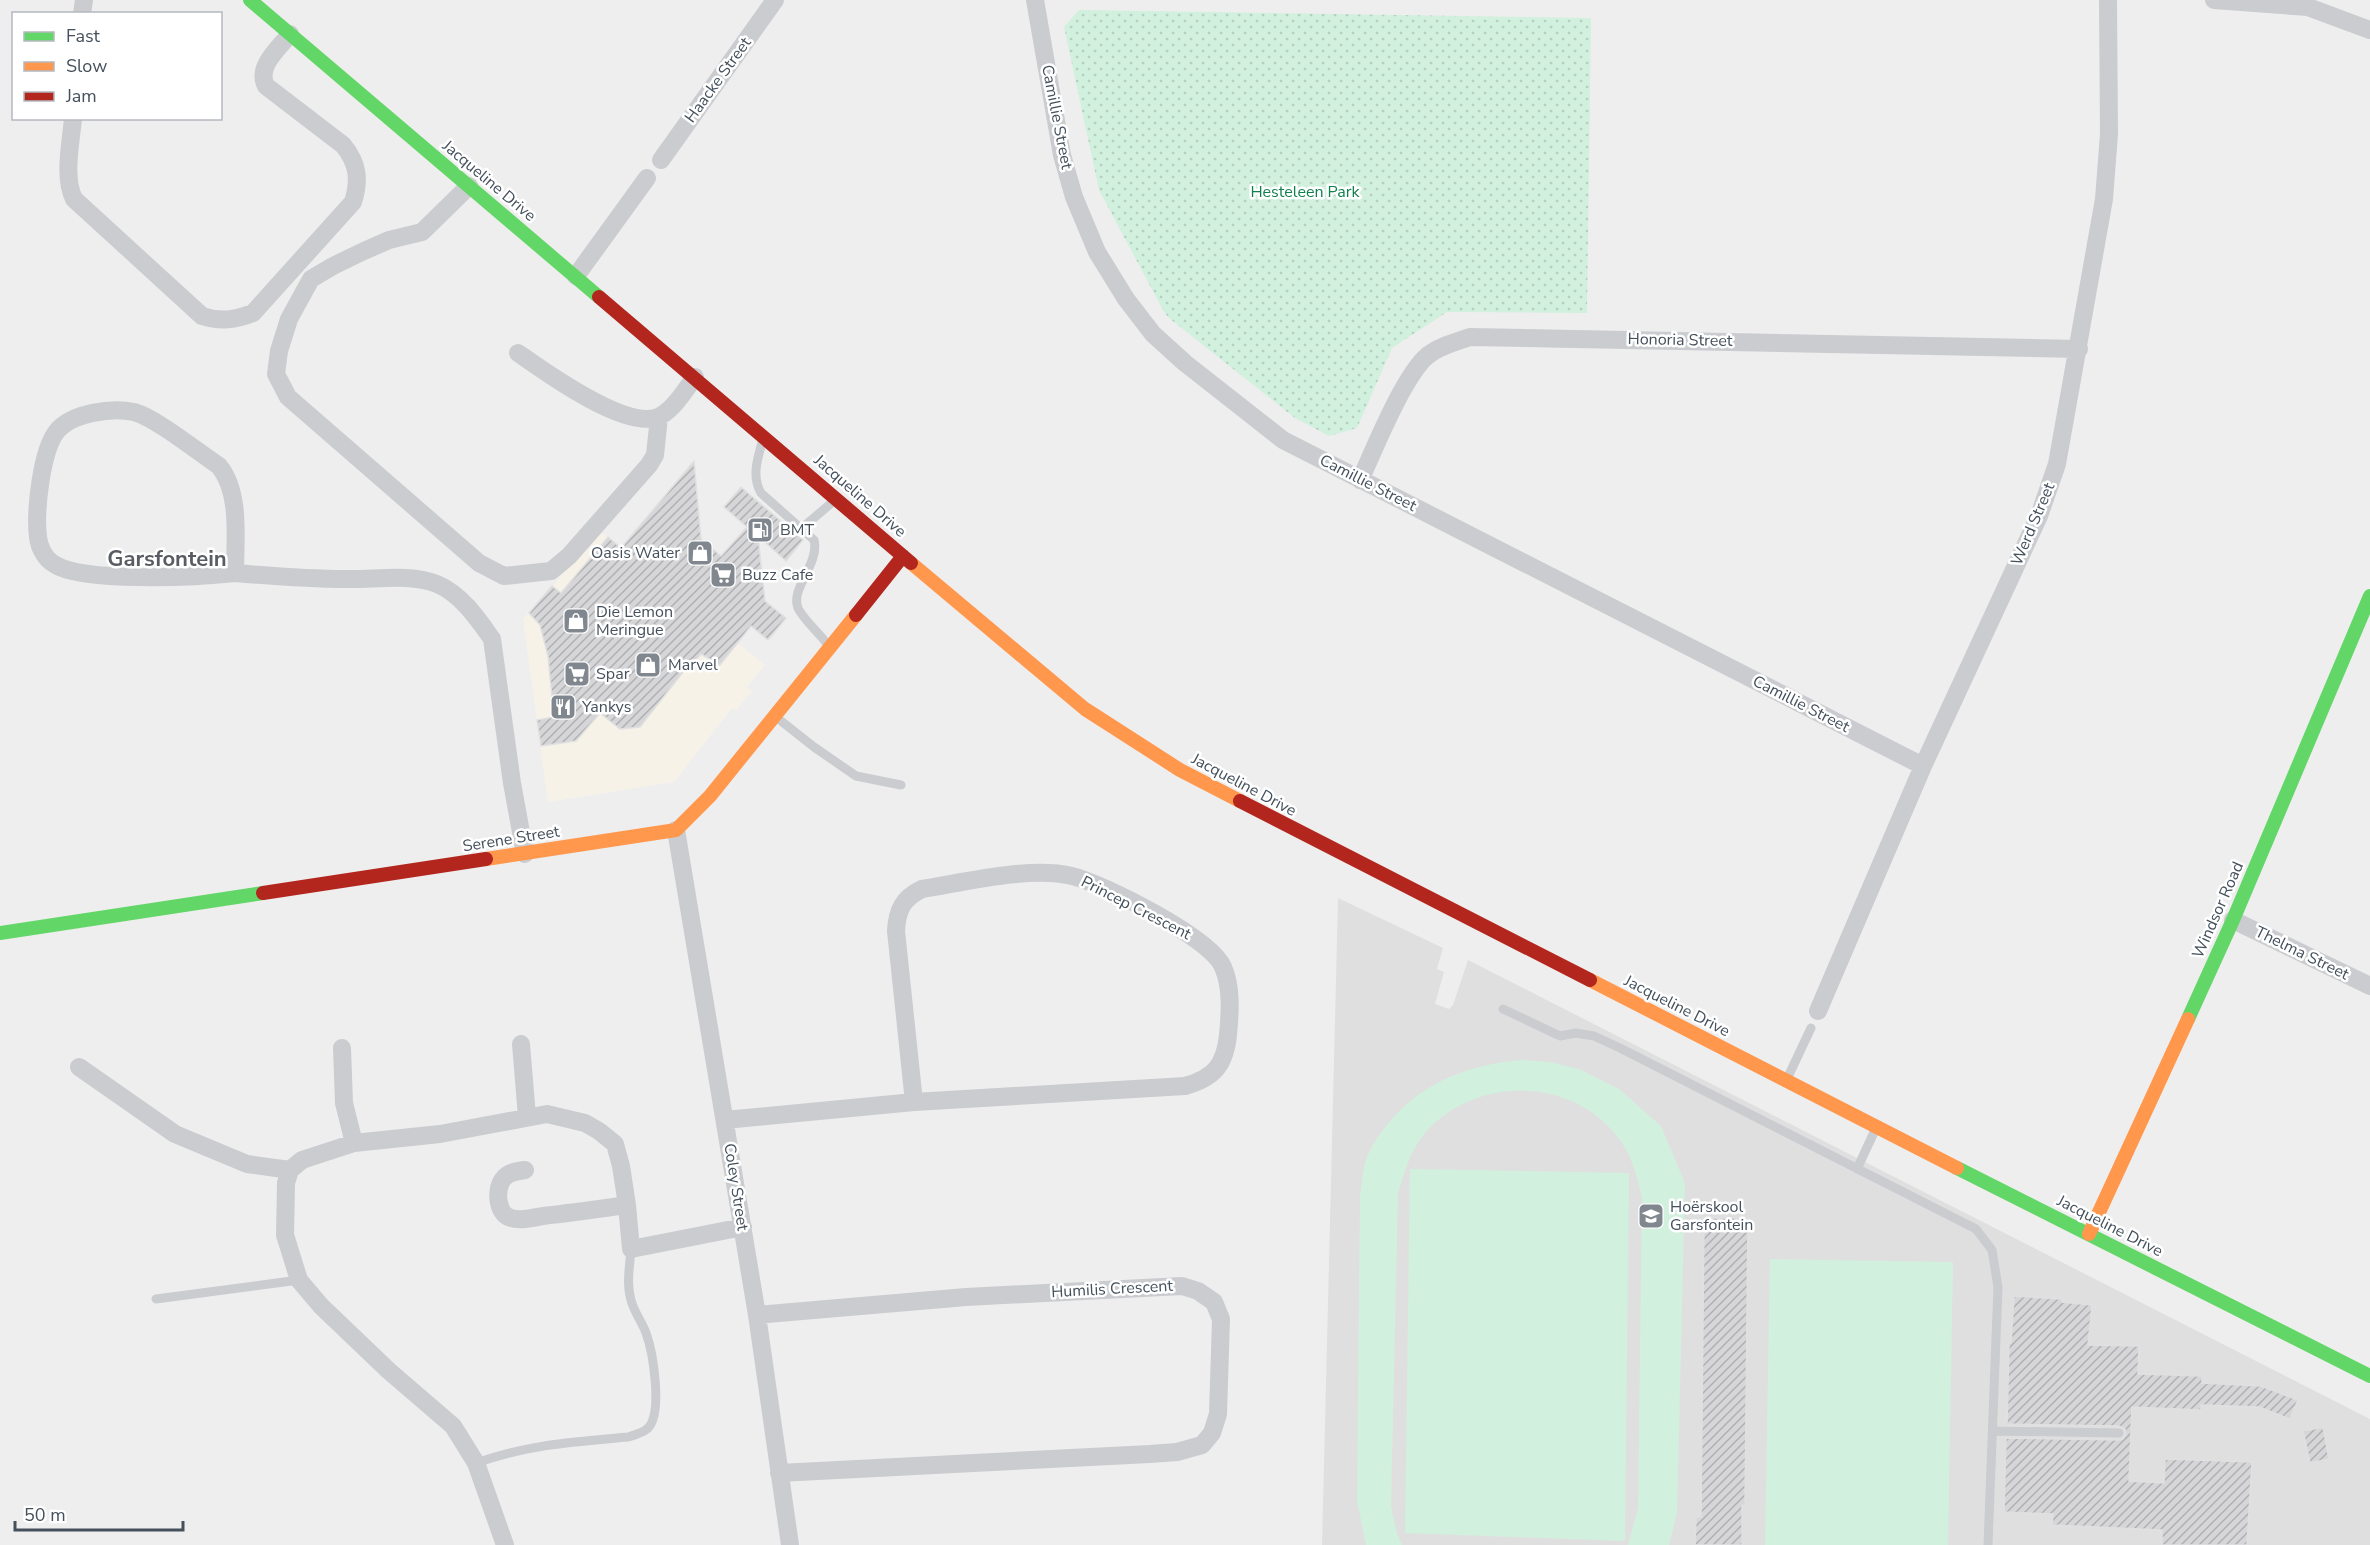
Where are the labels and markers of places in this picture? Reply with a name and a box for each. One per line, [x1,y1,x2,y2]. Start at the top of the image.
fuel station icon: BMT [745,515,775,545]
place label: BMT [780,519,814,541]
shop icon: Oasis Water [685,538,715,568]
place label: Oasis Water [591,542,680,564]
supermarket icon: Buzz Cafe [708,560,738,590]
place label: Buzz Cafe [742,564,813,586]
place label: Die Lemon Meringue [596,601,673,641]
shop icon: Die Lemon Meringue [561,606,591,636]
shop icon: Marvel [633,650,663,680]
place label: Marvel [668,654,718,676]
supermarket icon: Spar [562,659,592,689]
place label: Spar [596,663,630,685]
restaurant icon: Yankys [548,692,578,722]
place label: Yankys [581,696,631,718]
place label: Hoërskool Garsfontein [1670,1196,1753,1236]
school or university icon: Hoërskool Garsfontein [1636,1201,1666,1231]

